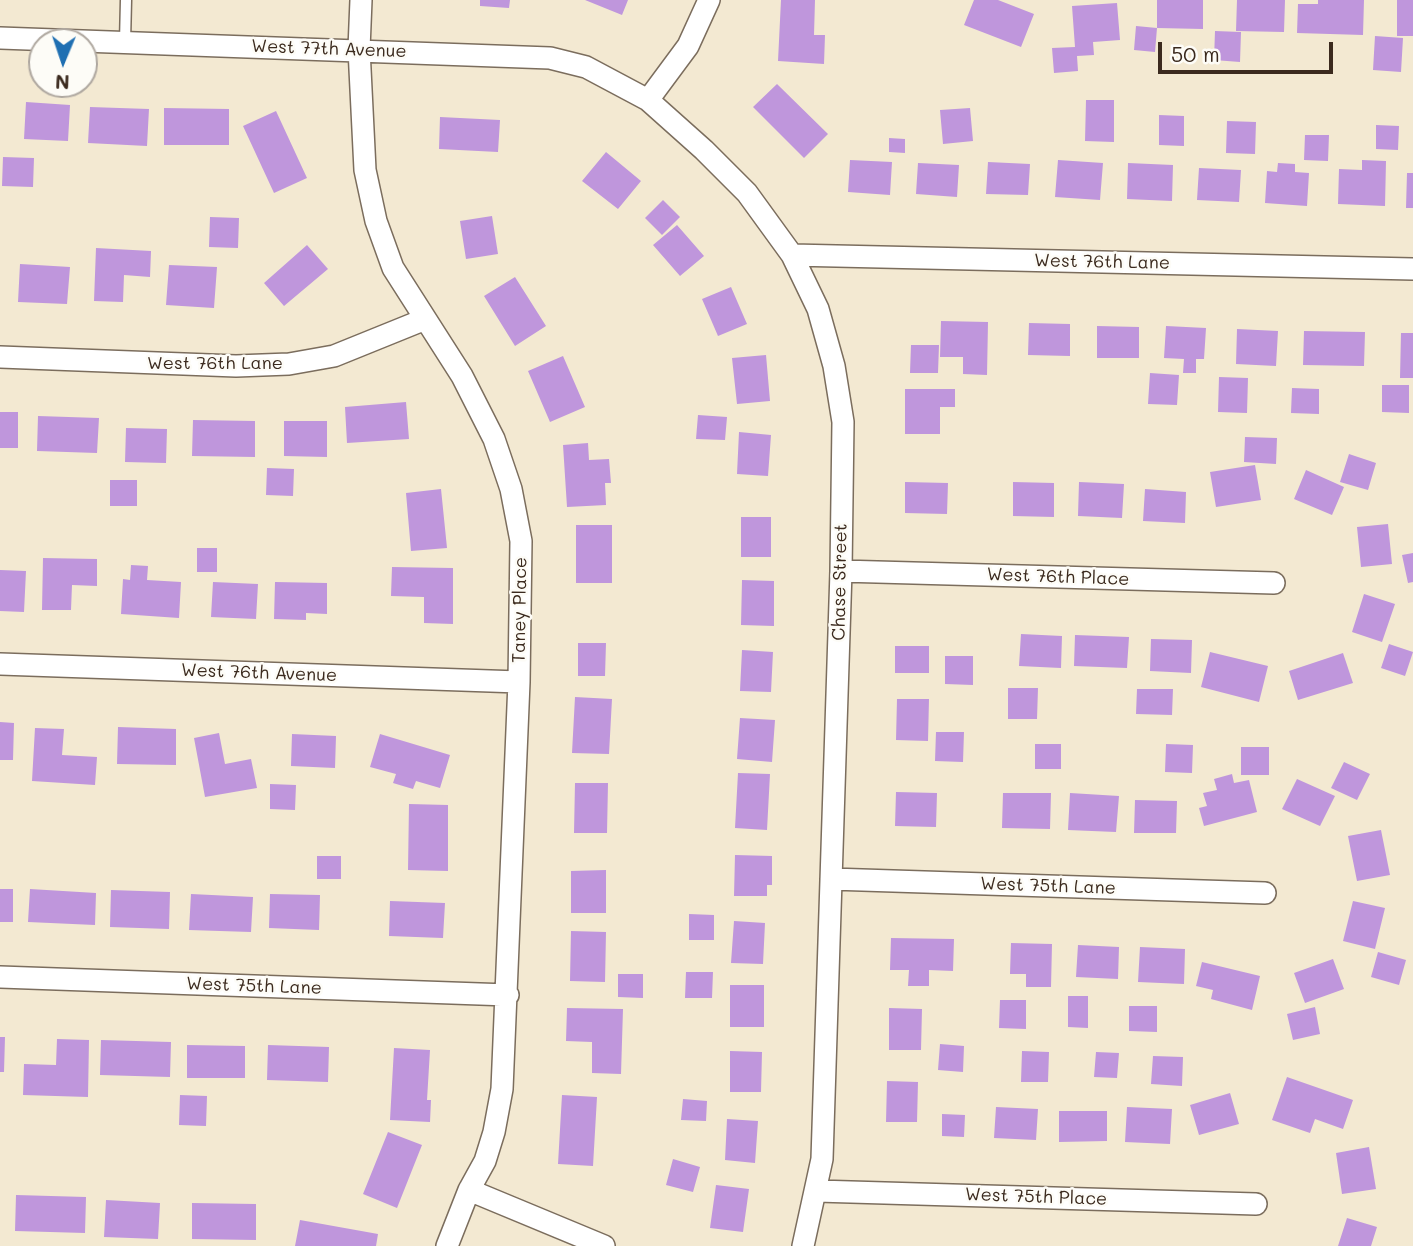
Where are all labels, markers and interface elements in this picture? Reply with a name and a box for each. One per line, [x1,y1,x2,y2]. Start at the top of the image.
north arrow [28,28,98,98]
scale bar [1161,28,1336,72]
street label: West 77th Avenue [251,35,407,63]
text: 50 m [1171,40,1220,67]
text: N [55,70,70,95]
street label: West 76th Lane [1034,250,1170,274]
street label: West 76th Lane [147,352,283,374]
street label: Chase Street [828,523,852,641]
street label: Taney Place [508,557,532,663]
street label: West 76th Place [986,564,1130,590]
street label: West 76th Avenue [180,659,338,687]
street label: West 75th Lane [980,873,1116,899]
street label: West 75th Lane [186,973,322,999]
street label: West 75th Place [965,1184,1107,1210]

